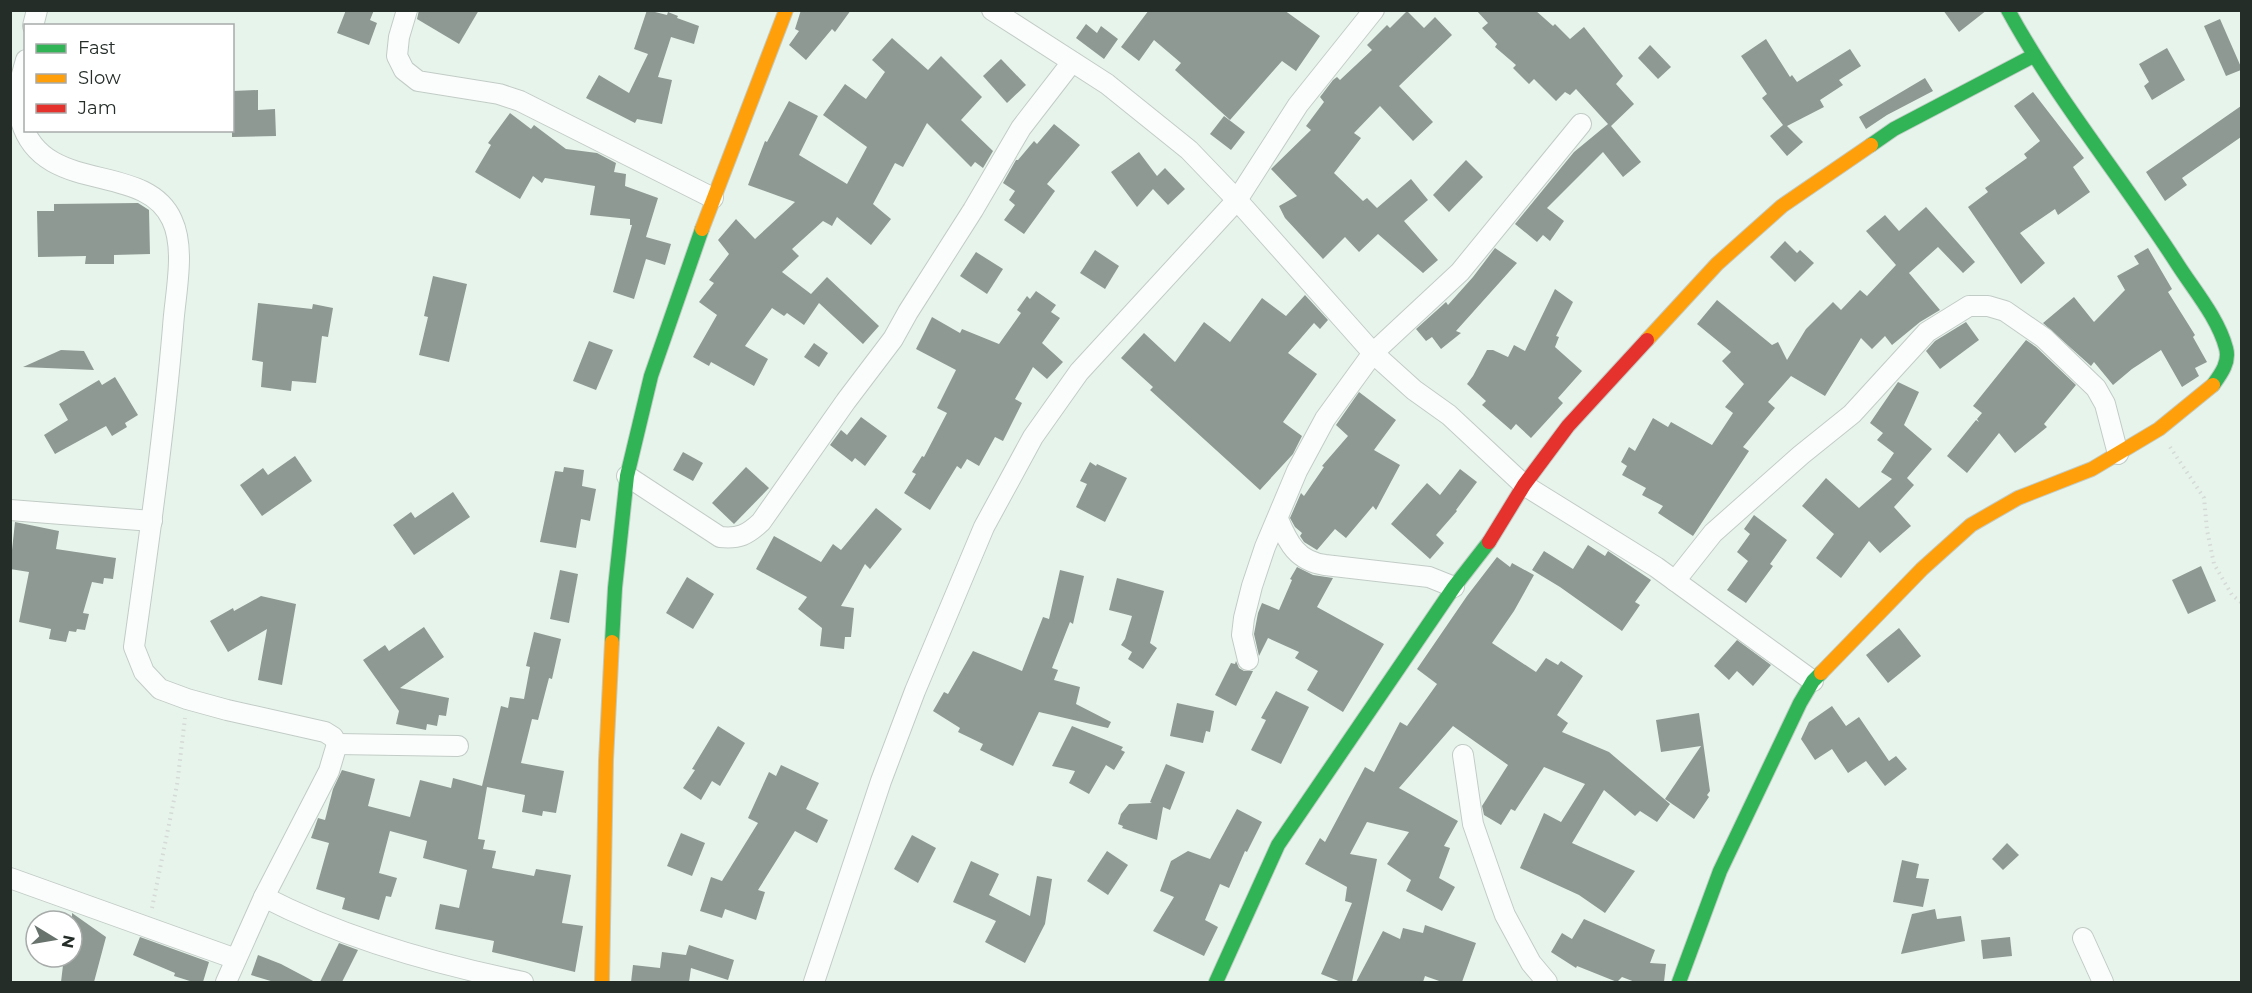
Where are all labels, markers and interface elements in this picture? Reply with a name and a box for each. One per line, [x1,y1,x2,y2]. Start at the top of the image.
legend [24,24,234,132]
text: Fast [78,37,116,59]
text: Slow [78,67,121,89]
text: Jam [77,97,117,119]
north arrow [24,909,84,969]
text: N [58,934,79,950]

